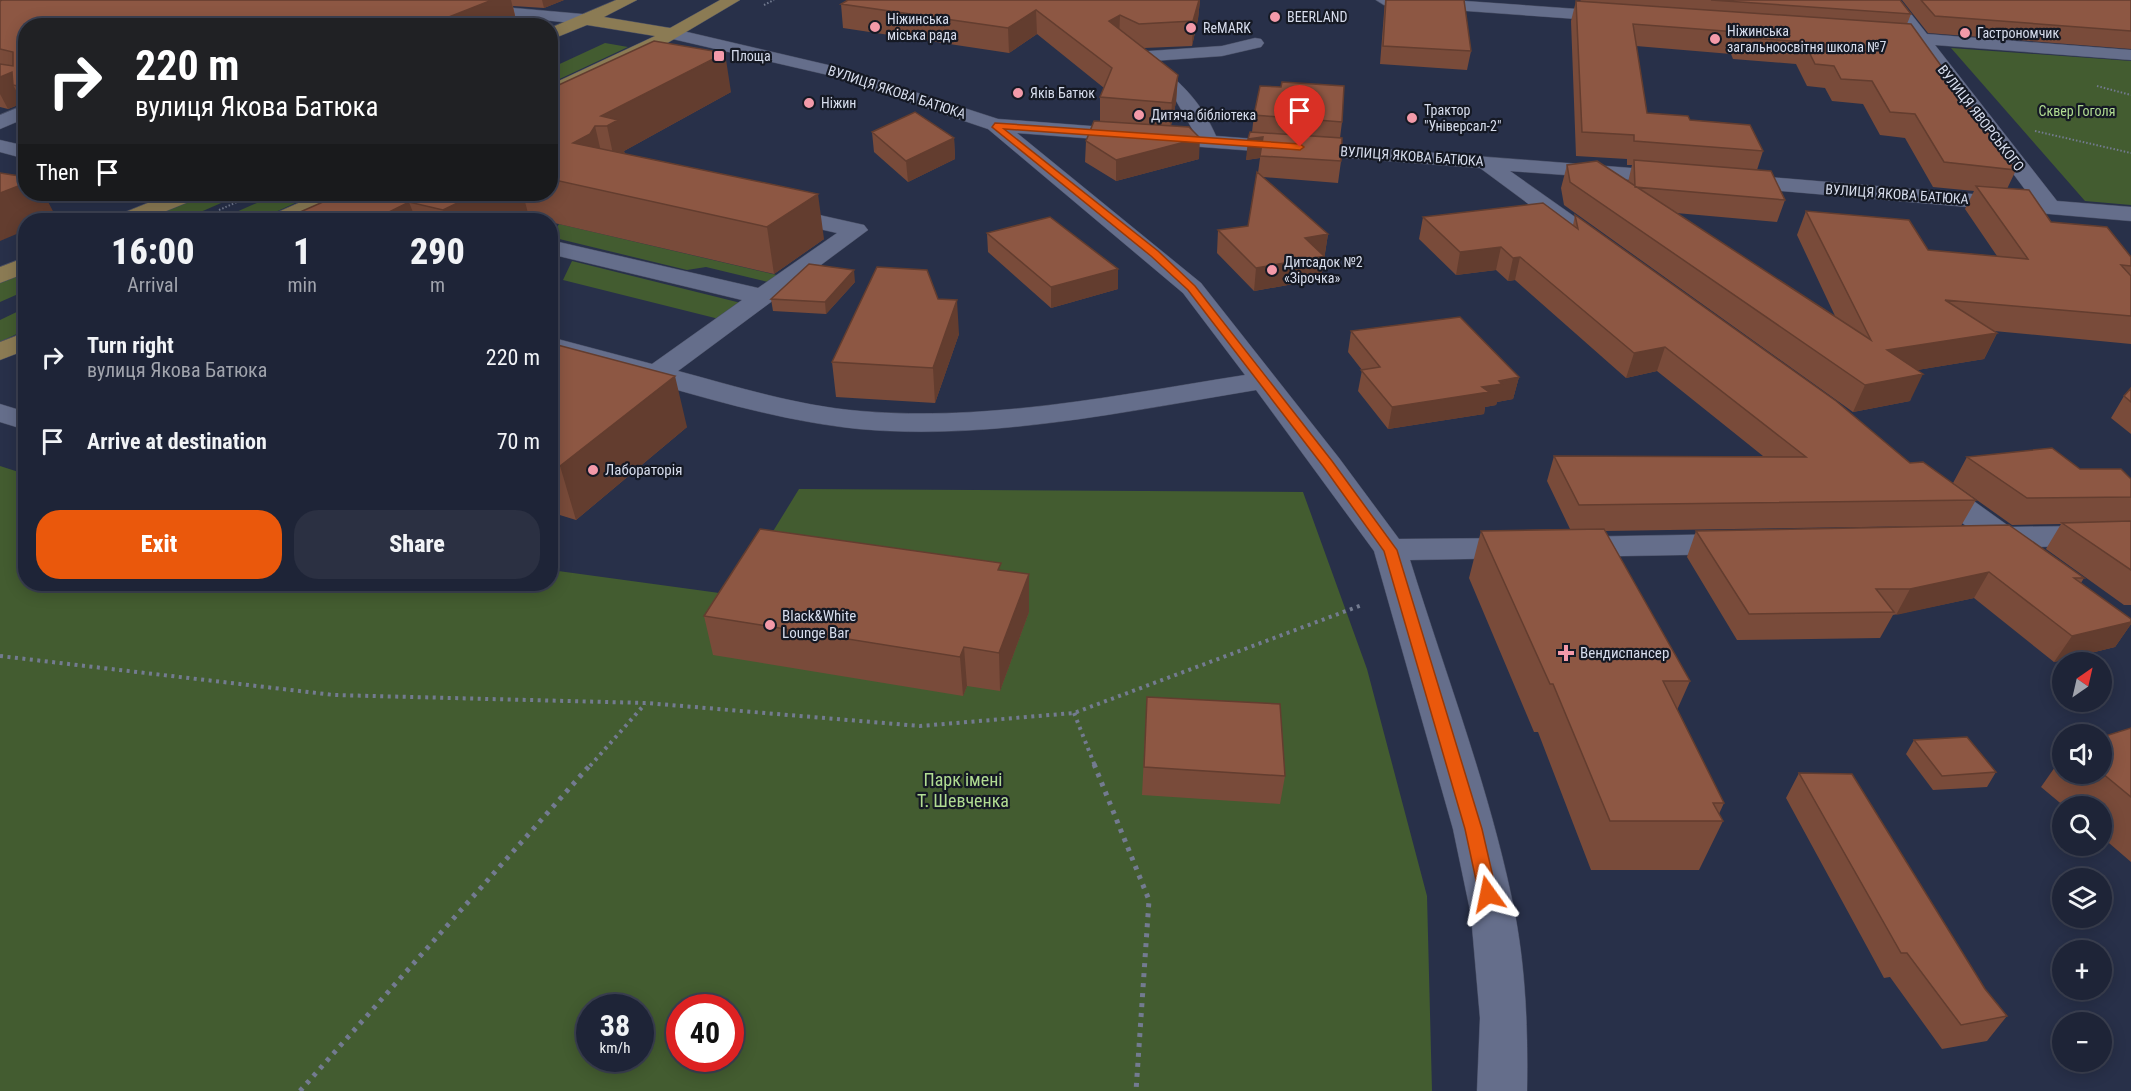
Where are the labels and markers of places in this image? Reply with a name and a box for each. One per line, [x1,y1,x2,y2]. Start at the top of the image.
place label: BEERLAND [1287,9,1348,25]
marker: BEERLAND [1268,10,1282,24]
place label: Ніжинська міська рада [887,11,957,43]
marker: Ніжинська міська рада [868,20,882,34]
place label: ReMARK [1203,20,1251,36]
marker: ReMARK [1184,21,1198,35]
place label: Ніжинська загальноосвітня школа №7 [1727,23,1886,55]
place label: Гастрономчик [1977,25,2059,41]
marker: Гастрономчик [1958,26,1972,40]
marker: Ніжинська загальноосвітня школа №7 [1708,32,1722,46]
place label: Площа [731,48,771,64]
marker: Площа [712,49,726,63]
place label: Яків Батюк [1030,85,1095,101]
pin [1274,85,1325,147]
marker: Яків Батюк [1011,86,1025,100]
place label: Ніжин [821,95,856,111]
marker: Ніжин [802,96,816,110]
place label: Трактор "Універсал-2" [1424,102,1502,134]
place label: Дитяча бібліотека [1151,107,1256,123]
marker: Дитяча бібліотека [1132,108,1146,122]
marker: Трактор "Універсал-2" [1405,111,1419,125]
place label: Дитсадок №2 «Зірочка» [1284,254,1363,286]
marker: Дитсадок №2 «Зірочка» [1265,263,1279,277]
place label: Лабораторія [605,461,682,479]
marker: Лабораторія [586,463,600,477]
place label: Black&White Lounge Bar [782,607,856,642]
marker: Black&White Lounge Bar [763,618,777,632]
marker: Вендиспансер [1557,644,1575,662]
place label: Вендиспансер [1580,644,1669,662]

